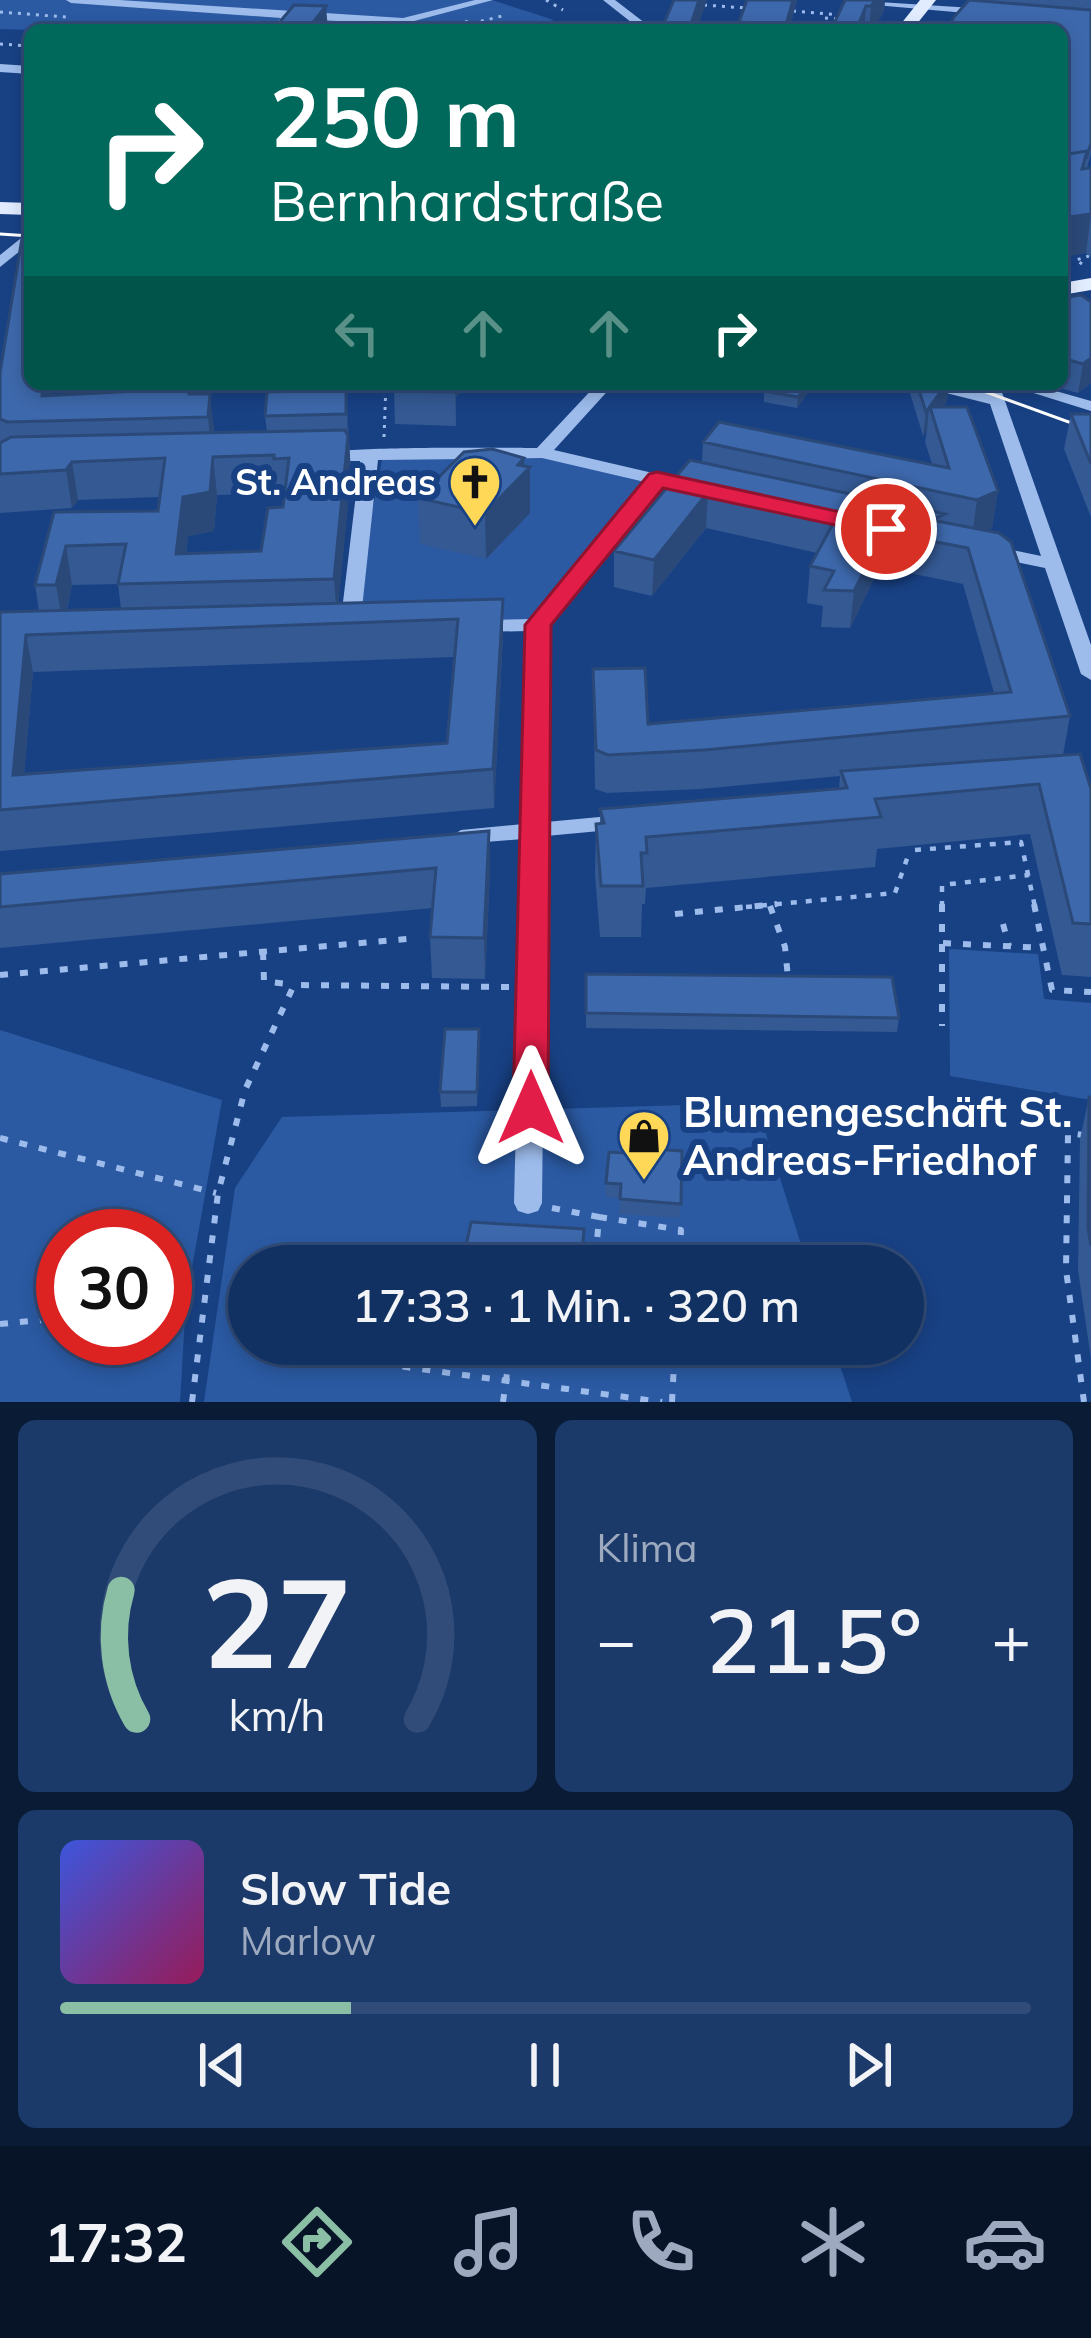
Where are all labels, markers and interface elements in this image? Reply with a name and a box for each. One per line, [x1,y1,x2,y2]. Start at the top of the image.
text: 250 m [270,63,520,168]
icon: right [72,72,228,228]
text: Bernhardstraße [270,167,664,235]
icon: left [324,300,390,366]
icon: ahead [450,300,516,366]
icon: ahead [576,300,642,366]
icon: right [702,300,768,366]
church icon: St. Andreas [447,454,503,528]
place label: St. Andreas [235,459,436,504]
pin [835,478,937,580]
icon: arrive [853,496,919,562]
position arrow [468,1045,594,1171]
place label: Blumengeschäft St. Andreas-Friedhof [683,1085,1072,1186]
shop icon: Blumengeschäft St. Andreas-Friedhof [616,1108,672,1182]
speed limit sign: 30 [36,1209,192,1365]
text: 17:33 · 1 Min. · 320 m [352,1277,800,1333]
text: Klima [597,1523,697,1572]
text: 27 [202,1543,352,1699]
text: 21.5° [705,1583,922,1696]
text: − [597,1598,636,1681]
text: + [991,1598,1031,1681]
text: km/h [229,1688,326,1742]
text: Slow Tide [240,1860,451,1916]
text: Marlow [240,1916,376,1965]
icon: previous [189,2032,255,2098]
icon: pause [512,2032,578,2098]
icon: next [836,2032,902,2098]
icon: directions [275,2200,359,2284]
icon: music [447,2200,531,2284]
icon: phone [619,2200,703,2284]
icon: climate [791,2200,875,2284]
icon: car [963,2200,1047,2284]
text: 17:32 [44,2208,187,2276]

